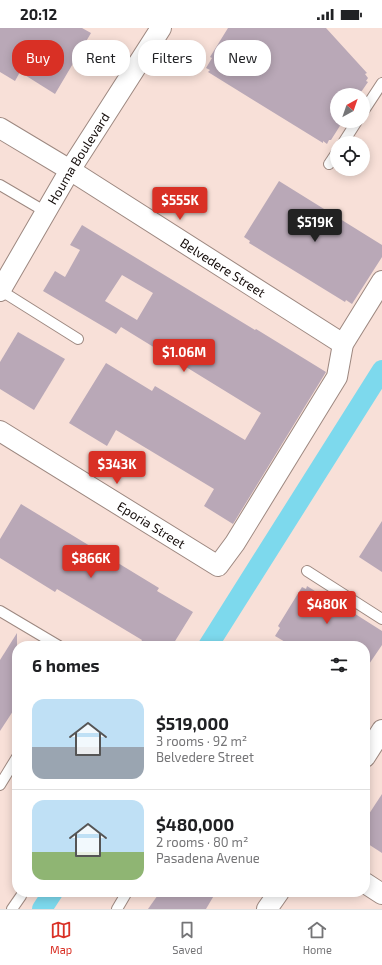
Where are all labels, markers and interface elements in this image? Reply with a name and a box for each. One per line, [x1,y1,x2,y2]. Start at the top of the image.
text: 20:12 [20,5,57,23]
chip: Buy [12,40,64,76]
chip: Rent [72,40,130,76]
chip: Filters [138,40,206,76]
chip: New [214,40,271,76]
north arrow [330,88,370,128]
map controls [330,88,370,176]
street label: Houma Boulevard [44,109,113,207]
button: locate [330,136,370,176]
pin: $555K [152,187,208,221]
text: $555K [161,192,199,208]
pin: $519K [287,209,343,243]
text: $519K [297,214,333,230]
street label: Belvedere Street [177,234,269,301]
pin: $1.06M [151,339,217,373]
text: $1.06M [162,344,206,360]
pin: $343K [89,451,145,485]
text: $343K [98,456,136,472]
street label: Eporia Street [114,498,188,552]
pin: $866K [63,545,119,579]
text: $866K [71,550,111,566]
pin: $480K [299,591,355,625]
text: $480K [307,596,347,612]
icon: filters [328,654,350,676]
text: 6 homes [32,655,100,675]
text: $519,000 [156,713,229,733]
icon: home [64,715,112,763]
text: 3 rooms · 92 m² [156,733,247,749]
text: Belvedere Street [156,749,254,765]
text: $480,000 [156,814,234,834]
icon: home [64,816,112,864]
text: 2 rooms · 80 m² [156,834,248,850]
text: Pasadena Avenue [156,850,260,866]
tab: Map [50,919,72,956]
tab: Saved [172,919,203,956]
tab: Home [303,919,332,956]

